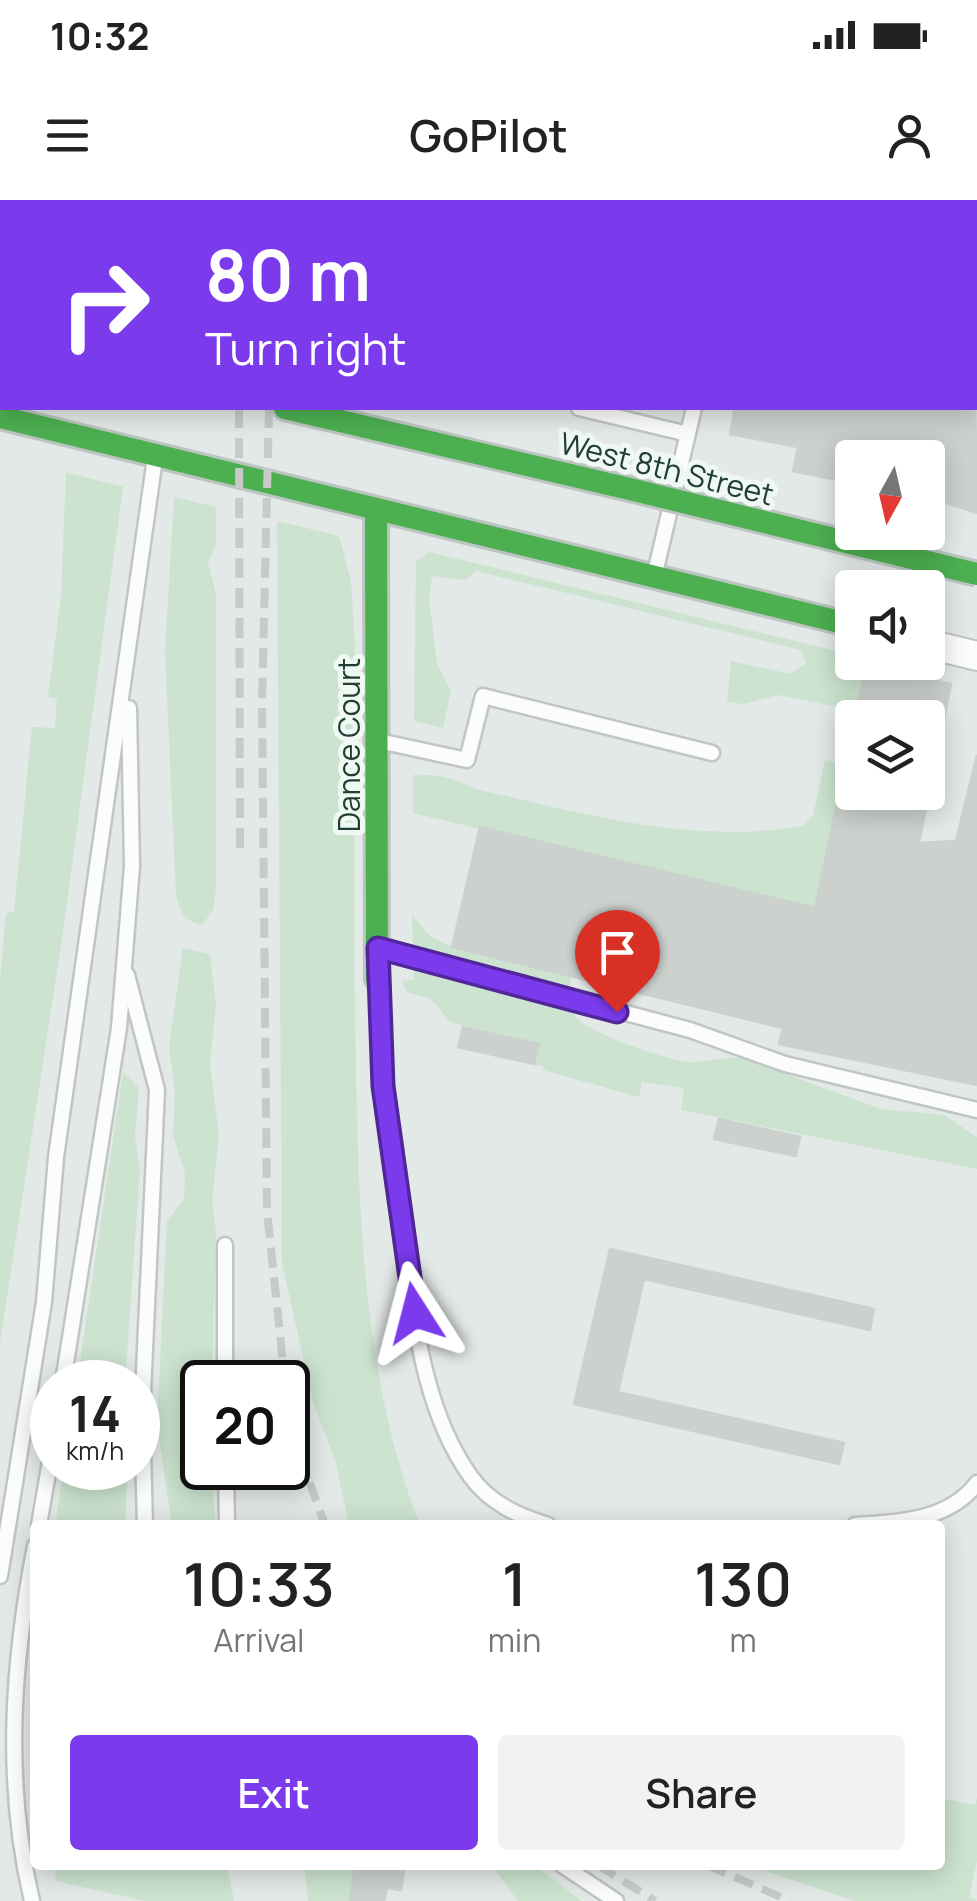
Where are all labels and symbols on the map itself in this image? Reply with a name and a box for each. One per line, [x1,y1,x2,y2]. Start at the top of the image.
street label: West 8th Street [556,422,778,514]
north arrow [835,440,945,550]
street label: Dance Court [328,658,369,832]
pin [575,910,660,1013]
position arrow [363,1261,467,1365]
speed limit sign: 20 [180,1360,310,1490]

